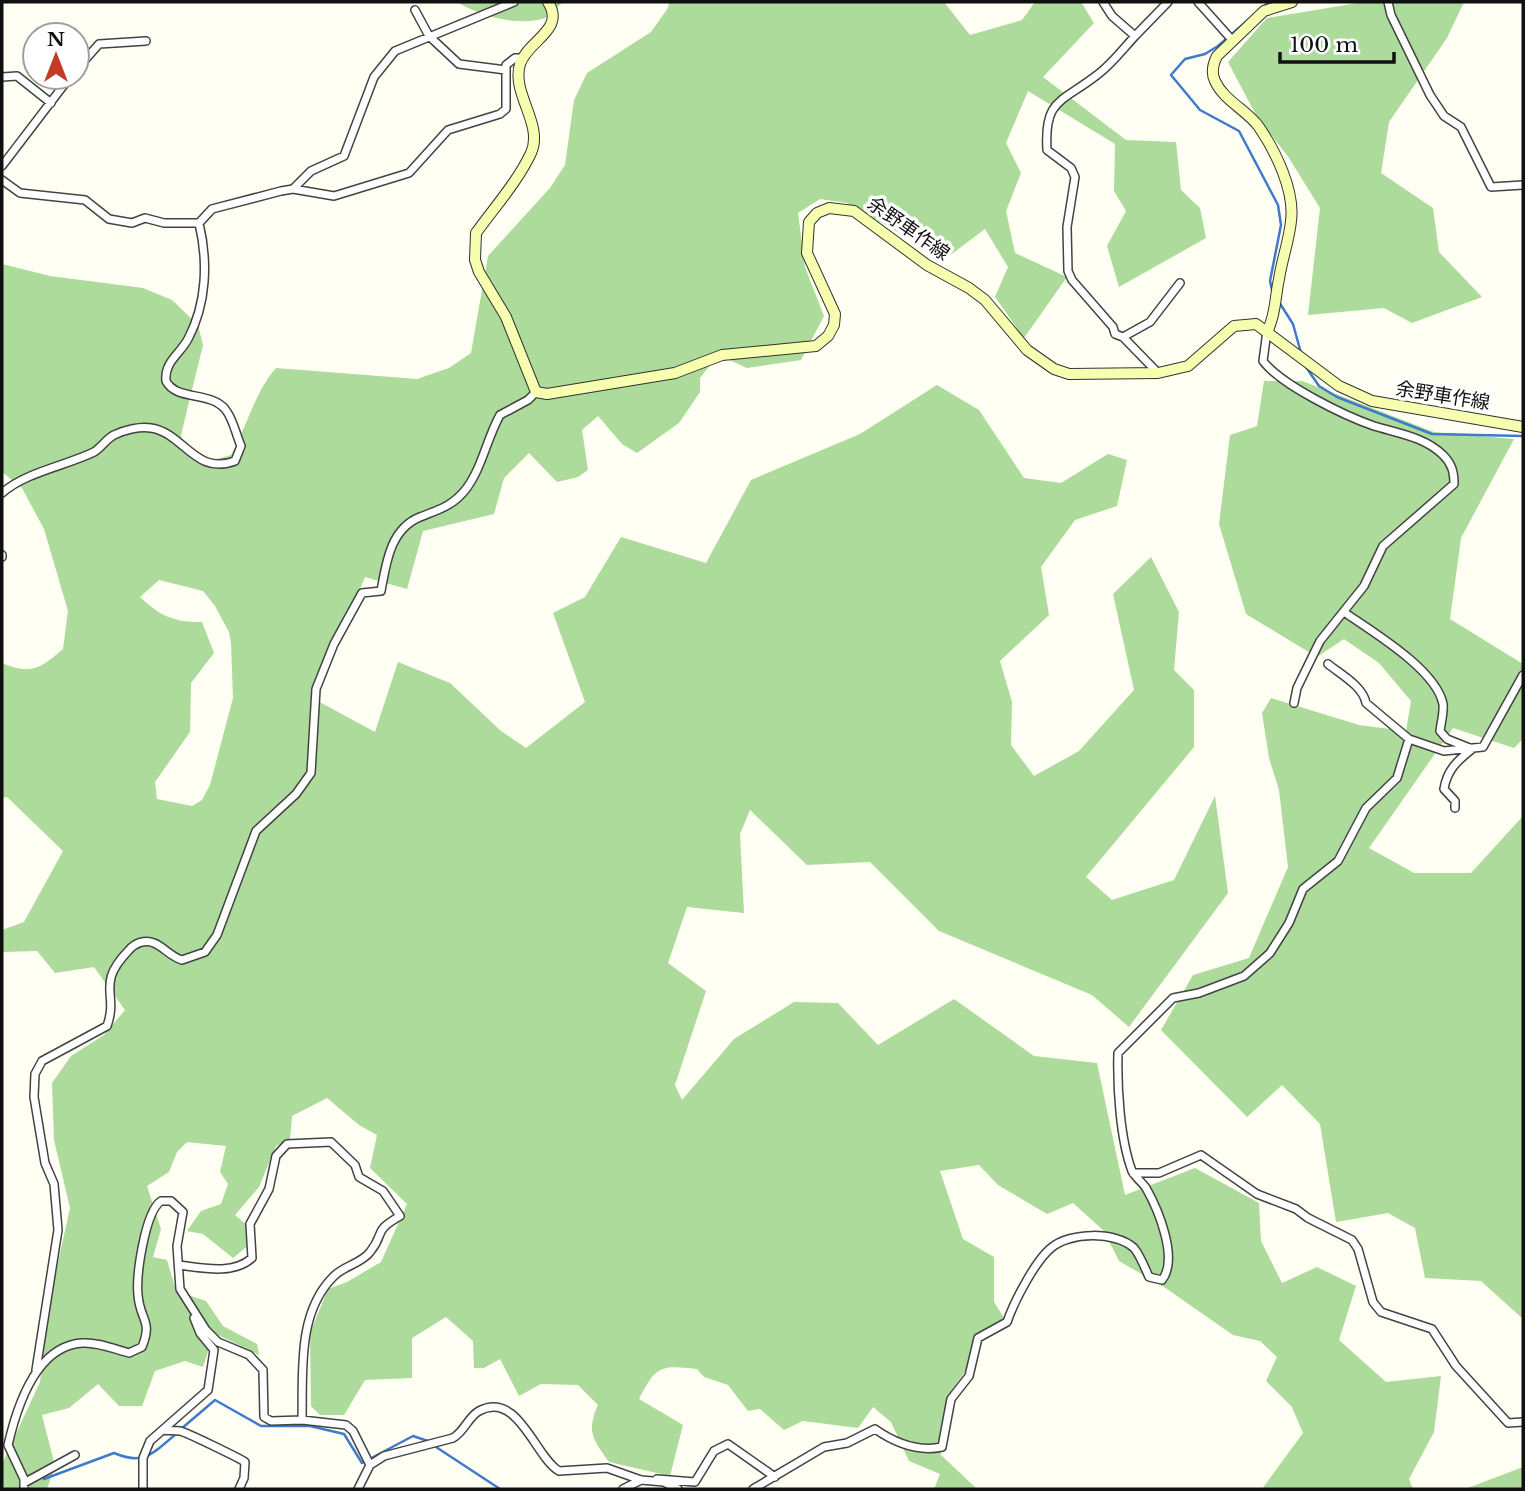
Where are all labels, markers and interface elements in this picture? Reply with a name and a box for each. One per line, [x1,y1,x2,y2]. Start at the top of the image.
north arrow [21,21,91,91]
scale bar [1280,21,1394,65]
text: N [47,28,65,51]
text: 100 m [1290,32,1358,58]
street label: 余野車作線 [863,192,954,265]
street label: 余野車作線 [1394,377,1492,414]

